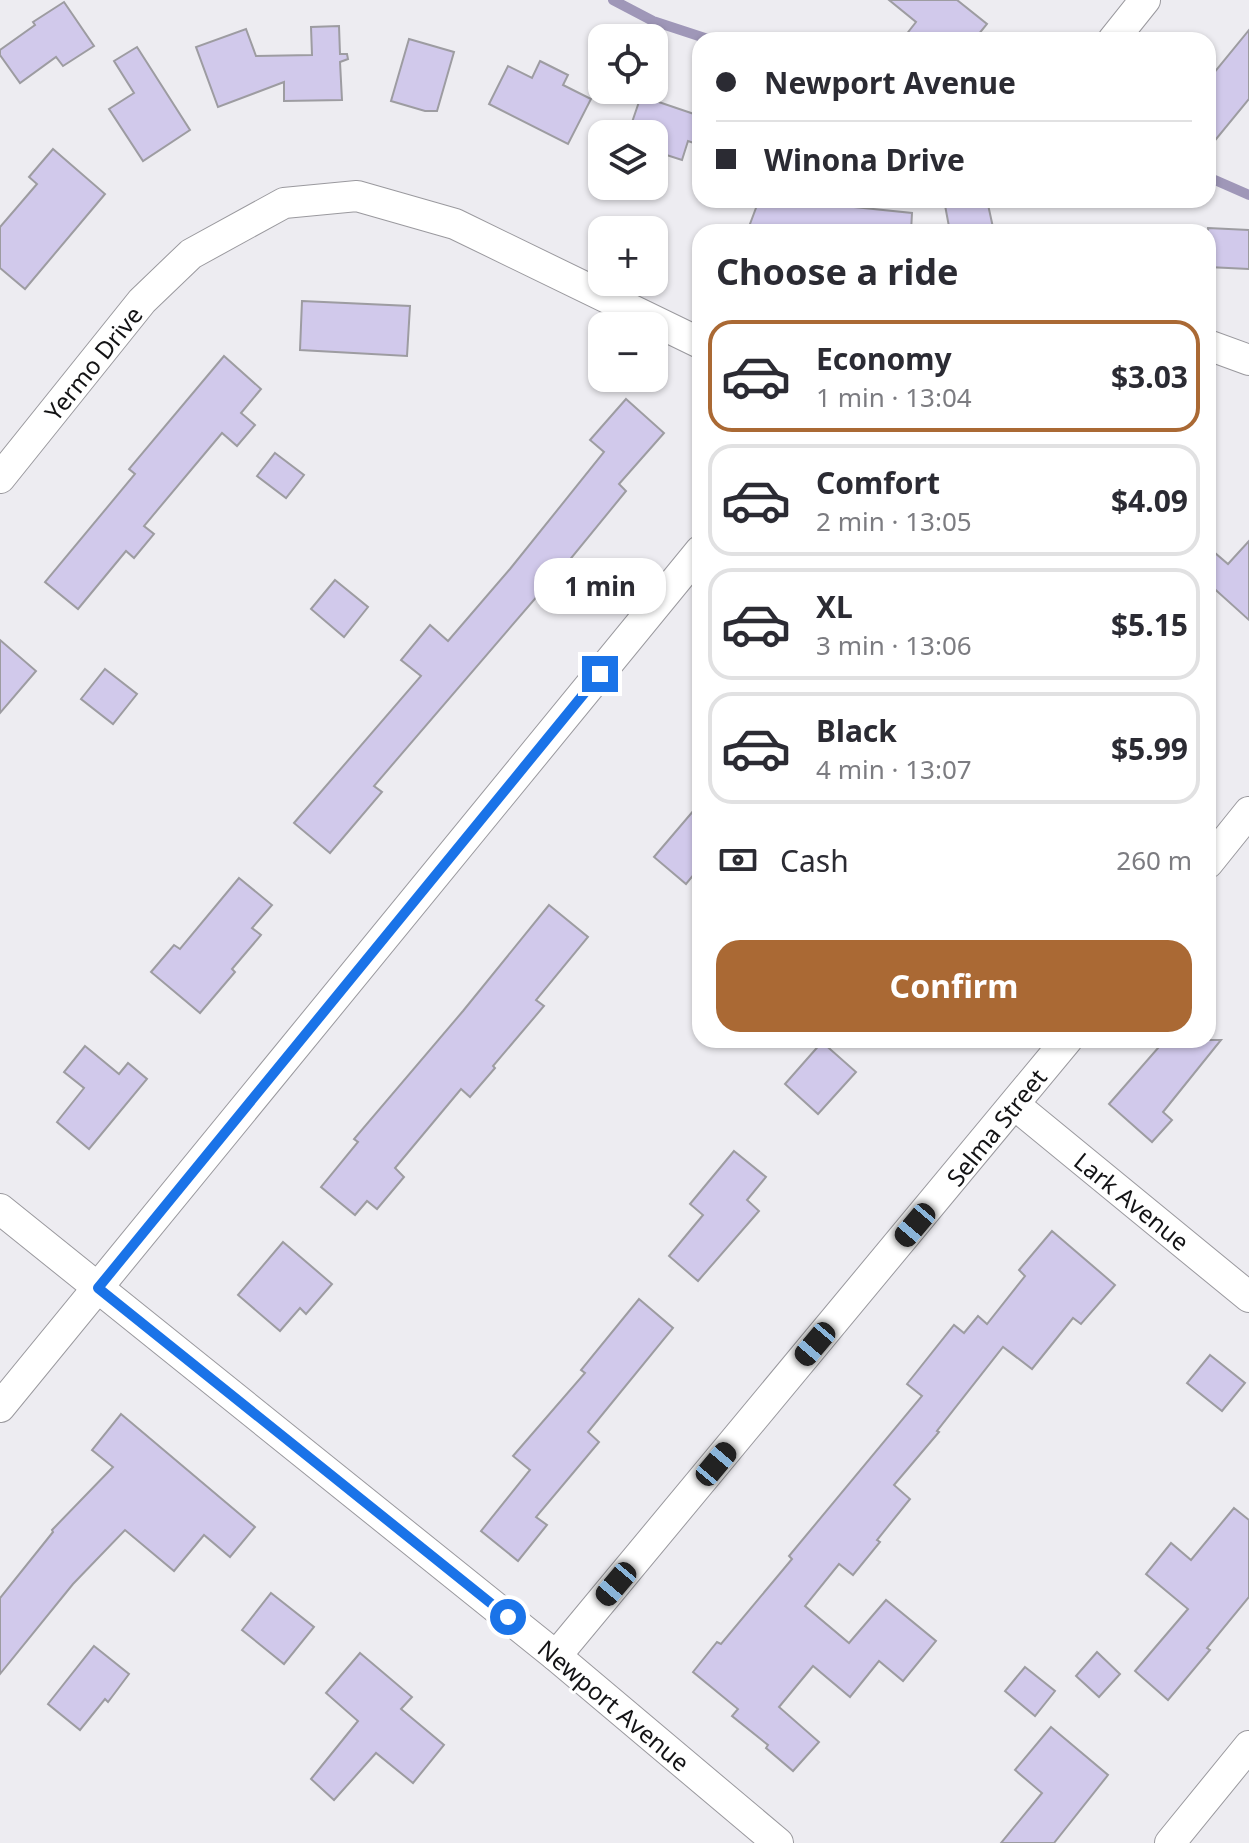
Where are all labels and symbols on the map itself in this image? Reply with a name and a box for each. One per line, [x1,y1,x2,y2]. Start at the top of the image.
street label: Yermo Drive [37,299,149,427]
callout: 1 min [534,558,666,614]
route end [582,656,618,692]
street label: Selma Street [938,1061,1054,1193]
street label: Lark Avenue [1067,1144,1197,1258]
car [890,1199,940,1251]
car [790,1318,840,1370]
car [691,1438,741,1490]
car [591,1558,641,1610]
route start [490,1599,526,1635]
street label: Newport Avenue [531,1632,697,1778]

